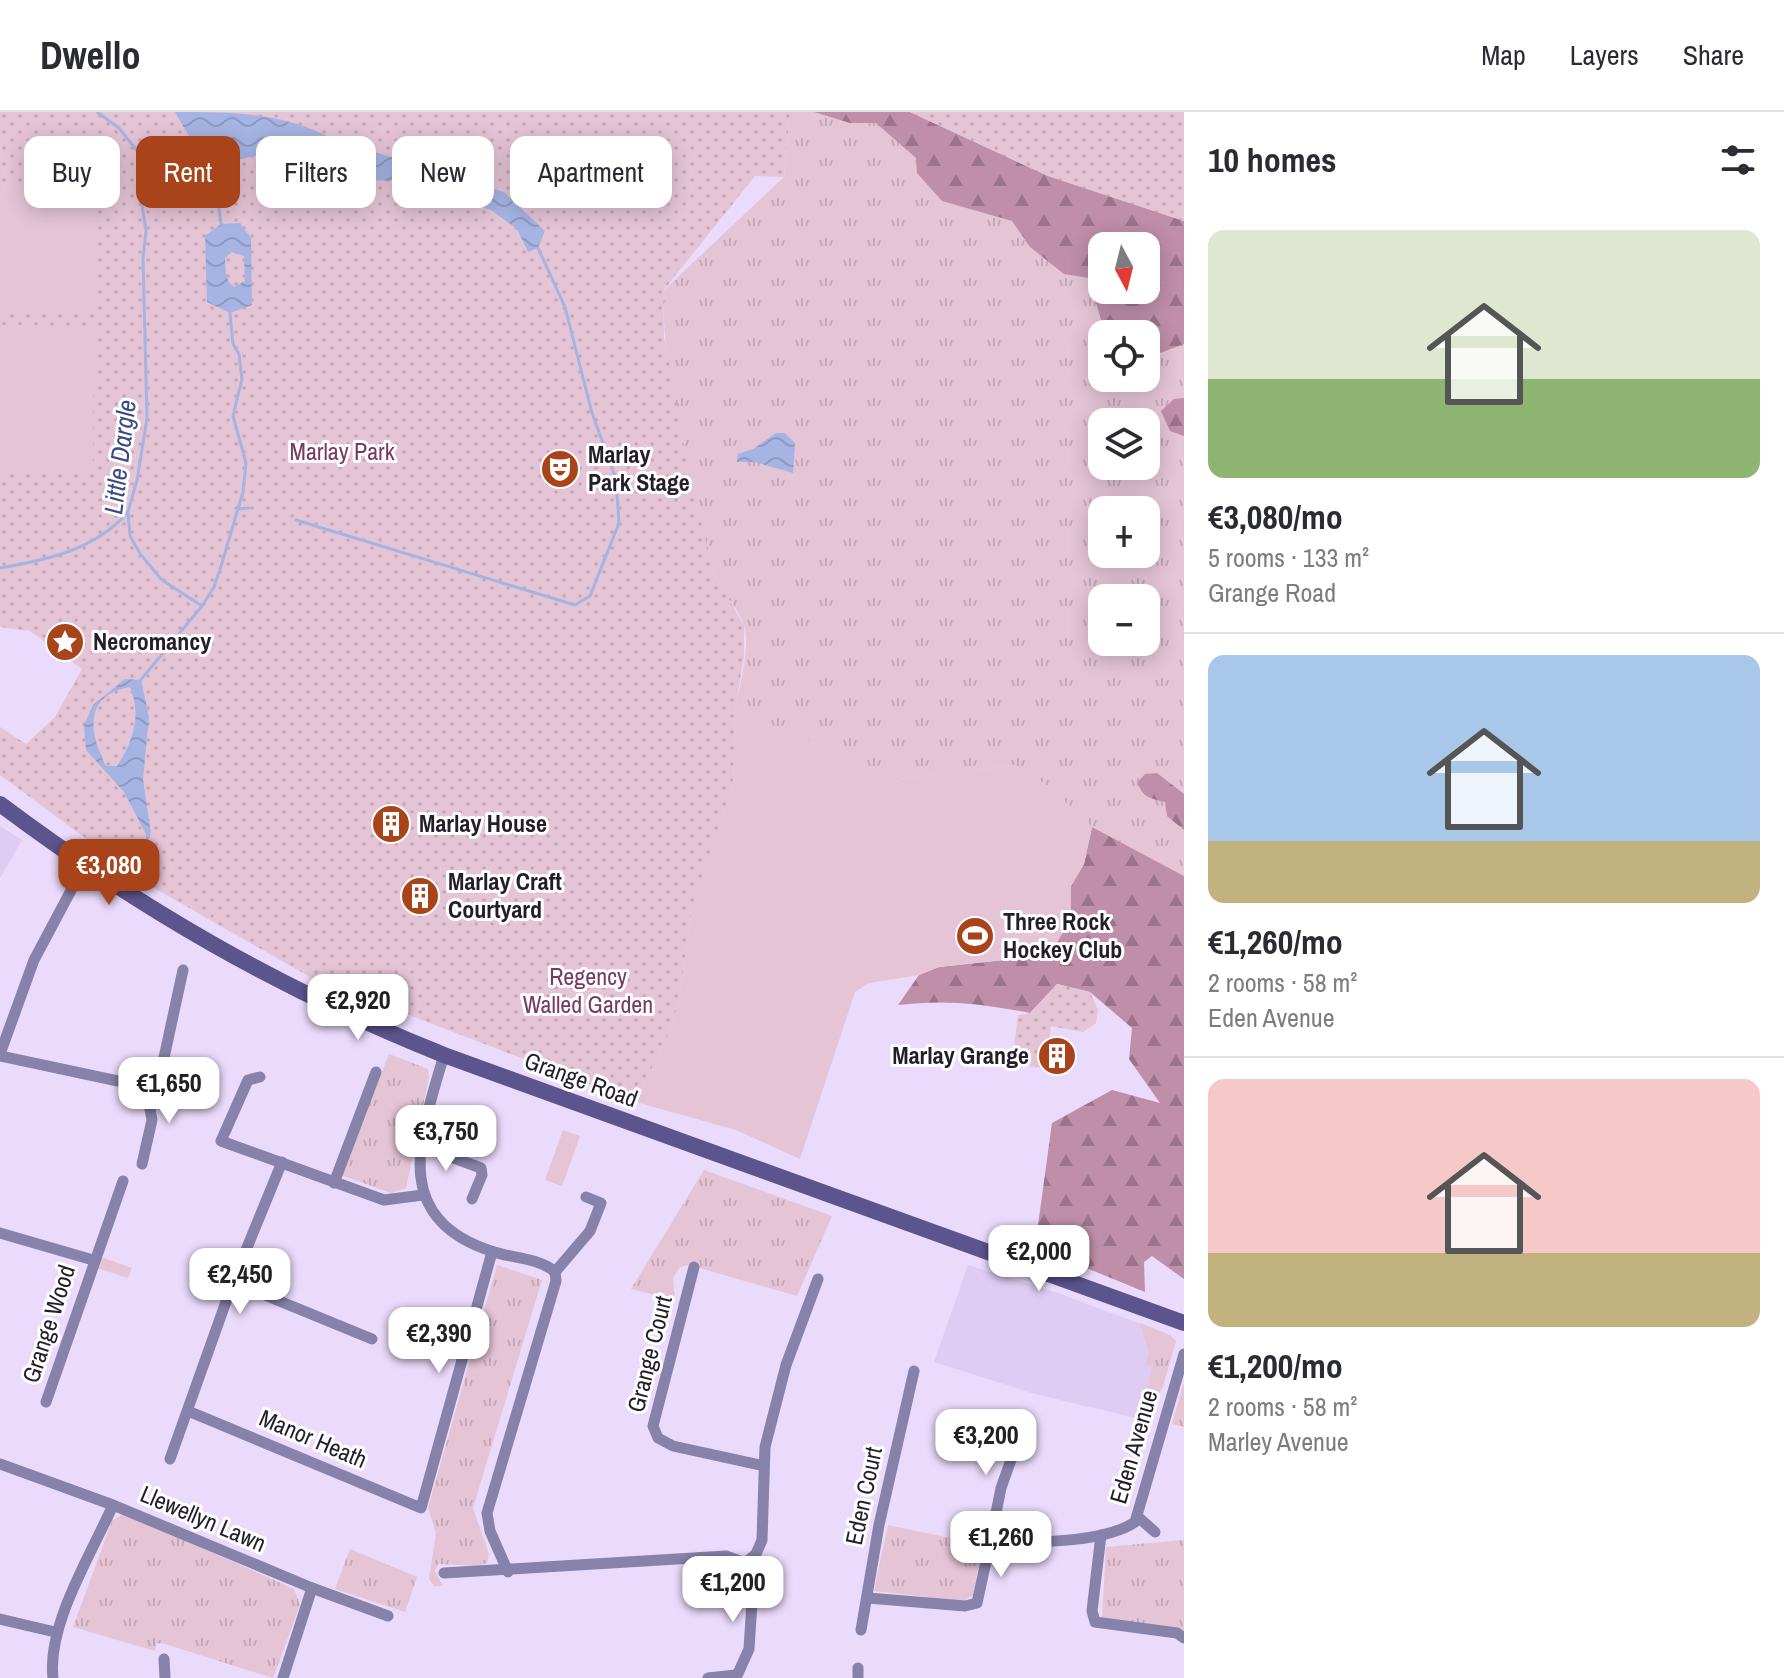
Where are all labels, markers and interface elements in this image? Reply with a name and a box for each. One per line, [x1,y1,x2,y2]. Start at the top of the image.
text: Dwello [40,30,140,81]
text: Map [1481,36,1526,74]
text: Layers [1570,36,1639,74]
text: Share [1683,36,1744,74]
chip: Buy [24,136,120,208]
chip: Rent [136,136,240,208]
chip: Filters [256,136,376,208]
chip: New [392,136,494,208]
chip: Apartment [510,136,672,208]
text: 10 homes [1208,137,1337,183]
icon: filters [1716,138,1760,182]
north arrow [1088,232,1160,304]
map controls [1088,232,1160,656]
icon: home [1412,282,1556,426]
button: locate [1088,320,1160,392]
water label: Little Dargle [95,398,144,516]
button: layers [1088,408,1160,480]
park label: Marlay Park [290,435,395,467]
place label: Marlay Park Stage [588,438,690,498]
theatre icon: Marlay Park Stage [539,448,581,490]
text: €3,080/mo [1208,494,1343,540]
button: + [1088,496,1160,568]
text: 5 rooms · 133 m² [1208,540,1369,575]
text: Grange Road [1208,575,1336,610]
button: − [1088,584,1160,656]
place icon: Necromancy [44,621,86,663]
place label: Necromancy [93,625,211,657]
icon: home [1412,707,1556,851]
building icon: Marlay House [370,803,412,845]
place label: Marlay House [419,807,547,839]
pin: €3,080 [44,839,174,907]
text: €3,080 [76,847,142,882]
place label: Marlay Craft Courtyard [448,865,562,925]
building icon: Marlay Craft Courtyard [399,875,441,917]
place label: Three Rock Hockey Club [1003,905,1122,965]
sports icon: Three Rock Hockey Club [954,915,996,957]
text: €1,260/mo [1208,919,1343,965]
park label: Regency Walled Garden [523,960,653,1020]
text: 2 rooms · 58 m² [1208,965,1357,1000]
pin: €2,920 [293,974,423,1042]
text: €2,920 [325,982,391,1017]
text: Eden Avenue [1208,1000,1335,1035]
building icon: Marlay Grange [1036,1035,1078,1077]
place label: Marlay Grange [892,1039,1029,1071]
street label: Grange Road [520,1044,642,1114]
pin: €1,650 [104,1057,234,1125]
text: €1,650 [136,1065,202,1100]
pin: €3,750 [381,1105,511,1173]
text: €3,750 [413,1113,479,1148]
icon: home [1412,1131,1556,1275]
pin: €2,000 [974,1225,1104,1293]
text: €2,000 [1006,1233,1072,1268]
pin: €2,450 [175,1248,305,1316]
text: €2,450 [207,1256,273,1291]
street label: Grange Wood [14,1261,82,1387]
street label: Grange Court [619,1292,679,1415]
pin: €2,390 [374,1307,504,1375]
text: €2,390 [406,1315,472,1350]
text: €1,200/mo [1208,1343,1343,1389]
street label: Eden Avenue [1102,1386,1165,1507]
text: 2 rooms · 58 m² [1208,1389,1357,1424]
street label: Manor Heath [255,1401,372,1475]
pin: €3,200 [921,1409,1051,1477]
text: €3,200 [953,1417,1019,1452]
text: Marley Avenue [1208,1424,1349,1459]
street label: Eden Court [837,1443,889,1548]
street label: Llewellyn Lawn [136,1477,271,1559]
pin: €1,260 [936,1511,1066,1579]
text: €1,260 [968,1519,1034,1554]
pin: €1,200 [668,1556,798,1624]
text: €1,200 [700,1564,766,1599]

